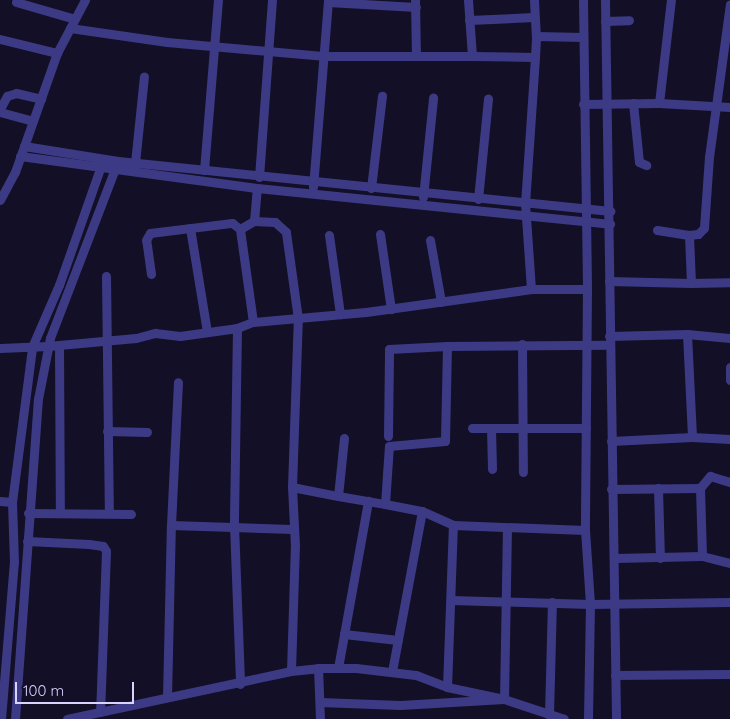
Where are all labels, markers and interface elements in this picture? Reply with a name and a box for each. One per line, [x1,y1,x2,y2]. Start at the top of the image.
scale bar [18,672,136,704]
text: 100 m [23,681,64,700]

